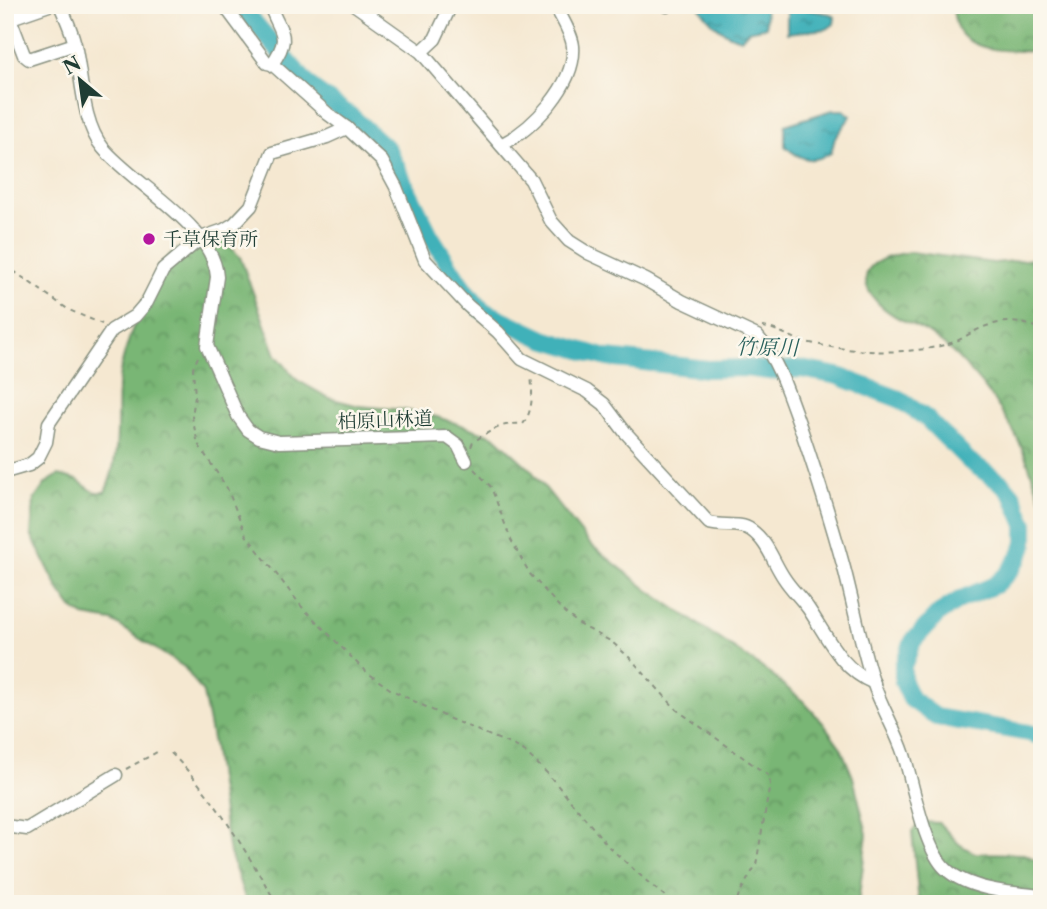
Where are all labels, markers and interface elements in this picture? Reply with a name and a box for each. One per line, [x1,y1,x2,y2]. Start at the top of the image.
north arrow [46,46,116,116]
text: N [59,52,85,80]
place label: 千草保育所 [163,228,258,251]
marker: 千草保育所 [141,231,157,247]
water label: 竹原川 [735,334,801,360]
street label: 柏原山林道 [337,407,433,433]

